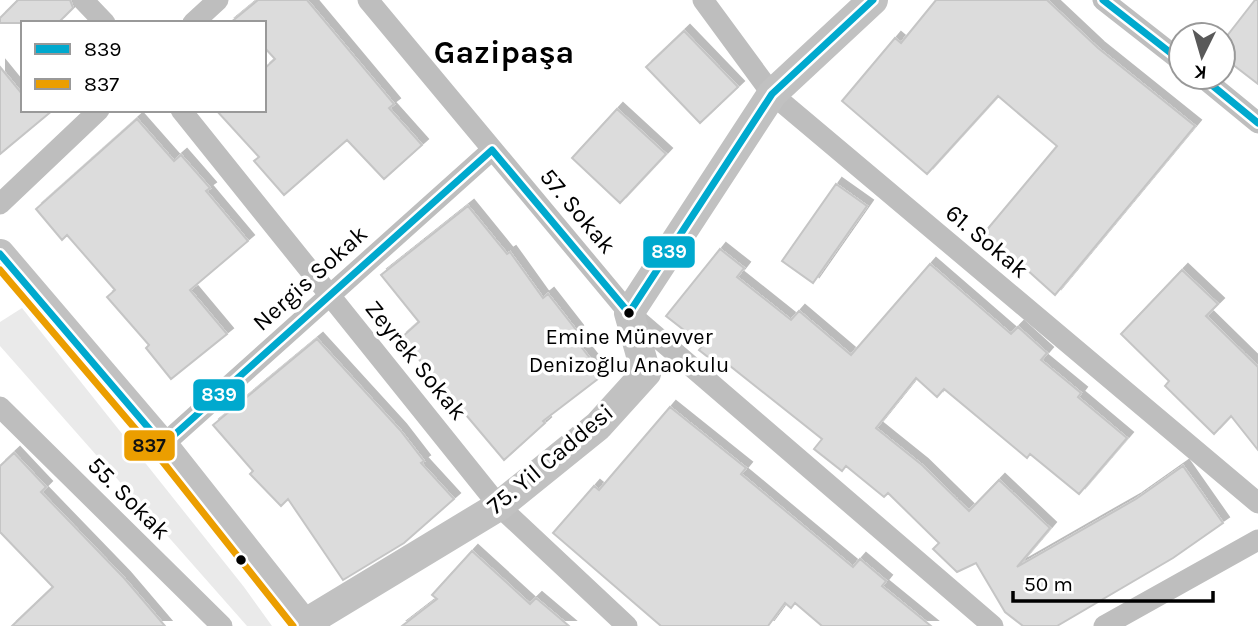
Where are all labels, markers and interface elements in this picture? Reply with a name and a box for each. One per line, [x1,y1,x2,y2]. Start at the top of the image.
legend [21,21,266,112]
north arrow [1167,21,1237,91]
district label: Gazipaşa [434,34,574,71]
text: 839 [84,37,122,61]
text: K [1193,60,1208,83]
text: 837 [84,72,119,96]
street label: 57. Sokak [534,163,622,259]
street label: 61. Sokak [940,198,1034,284]
street label: Nergis Sokak [247,219,373,337]
line badge: 839 [642,235,696,269]
text: 839 [651,241,687,263]
street label: Zeyrek Sokak [359,295,473,425]
marker: Emine Münevver Denizoğlu Anaokulu [622,306,636,320]
place label: Emine Münevver Denizoğlu Anaokulu [529,324,729,378]
line badge: 839 [192,378,246,412]
text: 839 [201,384,237,406]
street label: 75. Yil Caddesi [481,398,619,520]
line badge: 837 [123,429,176,462]
text: 837 [132,435,166,457]
street label: 55. Sokak [82,451,176,545]
unlabelled marker [234,553,248,567]
scale bar [1013,560,1212,604]
text: 50 m [1024,572,1073,596]

